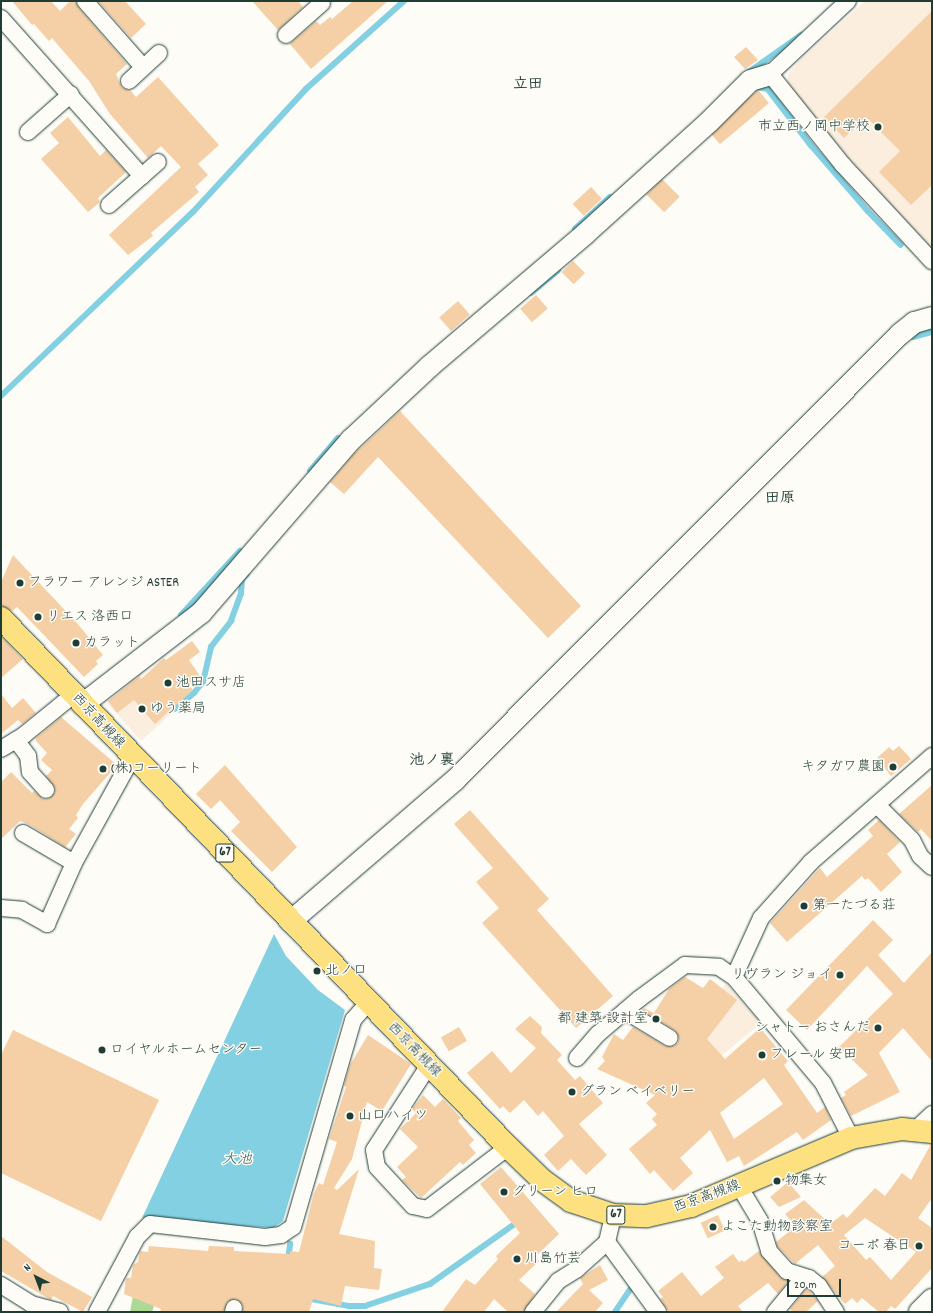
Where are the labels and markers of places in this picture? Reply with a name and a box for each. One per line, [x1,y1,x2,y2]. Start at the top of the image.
place label: 市立西ノ岡中学校 [758,119,870,135]
marker: 市立西ノ岡中学校 [873,122,883,132]
place label: フラワー アレンジ ASTER [28,575,179,591]
marker: フラワー アレンジ ASTER [15,578,25,588]
place label: リエス 洛西口 [46,609,133,625]
marker: リエス 洛西口 [33,612,43,622]
place label: カラット [84,635,140,651]
marker: カラット [71,638,81,648]
place label: 池田スサ店 [176,675,246,691]
marker: 池田スサ店 [163,678,173,688]
place label: ゆう薬局 [150,701,206,717]
marker: ゆう薬局 [137,704,147,714]
place label: キタガワ農園 [801,759,885,775]
place label: (株)コーリート [111,761,202,777]
marker: キタガワ農園 [888,762,898,772]
marker: (株)コーリート [98,764,108,774]
place label: 第一たづる荘 [812,898,896,914]
marker: 第一たづる荘 [799,901,809,911]
place label: 北ノ口 [325,963,367,979]
marker: 北ノ口 [312,966,322,976]
place label: リヴラン ジョイ [731,967,832,983]
marker: リヴラン ジョイ [835,970,845,980]
place label: 都 建築 設計室 [558,1011,648,1027]
marker: 都 建築 設計室 [651,1014,661,1024]
place label: シャトー おさんだ [755,1020,870,1036]
marker: シャトー おさんだ [873,1023,883,1033]
place label: ロイヤルホームセンター [110,1042,264,1058]
marker: ロイヤルホームセンター [97,1045,107,1055]
place label: フレール 安田 [770,1047,858,1063]
marker: フレール 安田 [757,1050,767,1060]
place label: グラン ベイベリー [580,1084,695,1100]
marker: グラン ベイベリー [567,1087,577,1097]
place label: 山口ハイツ [358,1108,428,1124]
marker: 山口ハイツ [345,1111,355,1121]
place label: 物集女 [785,1173,827,1189]
marker: 物集女 [772,1176,782,1186]
place label: グリーン ヒロ [512,1184,599,1200]
marker: グリーン ヒロ [499,1187,509,1197]
place label: よこた動物診察室 [721,1219,833,1235]
marker: よこた動物診察室 [708,1222,718,1232]
place label: コーポ 春日 [838,1238,911,1254]
marker: コーポ 春日 [914,1241,924,1251]
place label: 川島竹芸 [525,1251,581,1267]
marker: 川島竹芸 [512,1254,522,1264]

